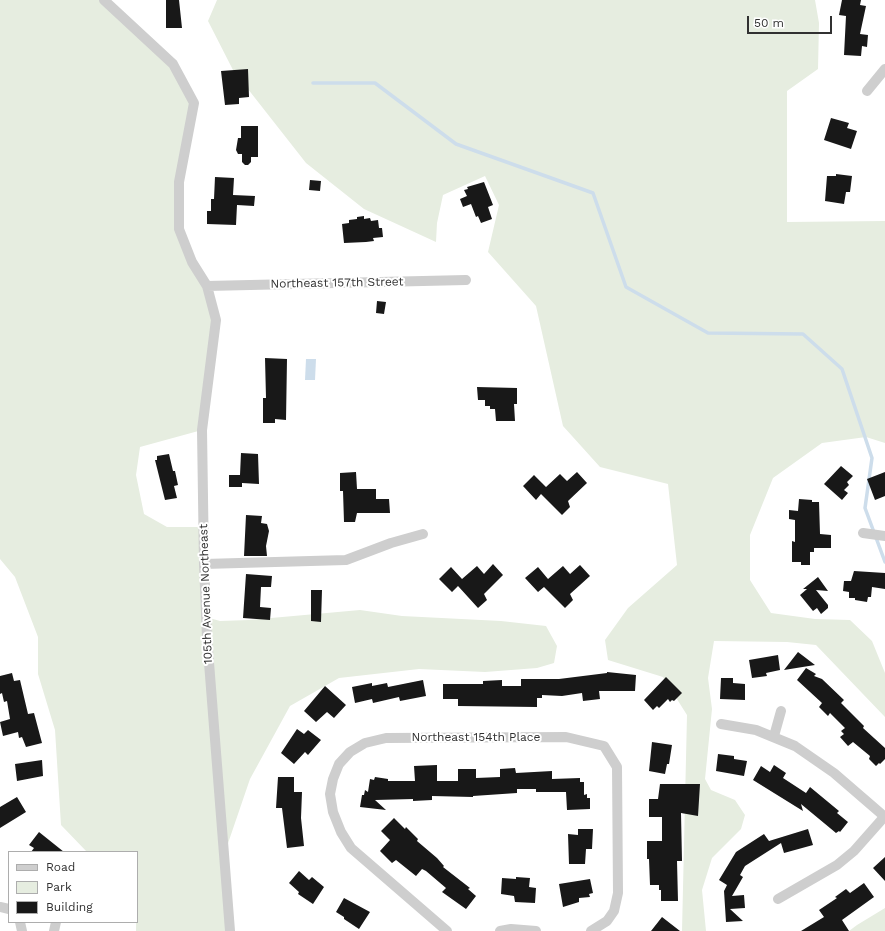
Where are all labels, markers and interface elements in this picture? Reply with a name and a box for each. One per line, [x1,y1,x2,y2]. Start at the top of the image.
scale bar [749,8,834,34]
text: 50 m [754,16,784,30]
street label: Northeast 157th Street [270,275,404,291]
street label: 105th Avenue Northeast [196,524,216,664]
street label: Northeast 154th Place [411,730,541,744]
legend [8,851,138,923]
text: Road [46,860,75,874]
text: Park [46,880,72,894]
text: Building [46,900,93,914]

